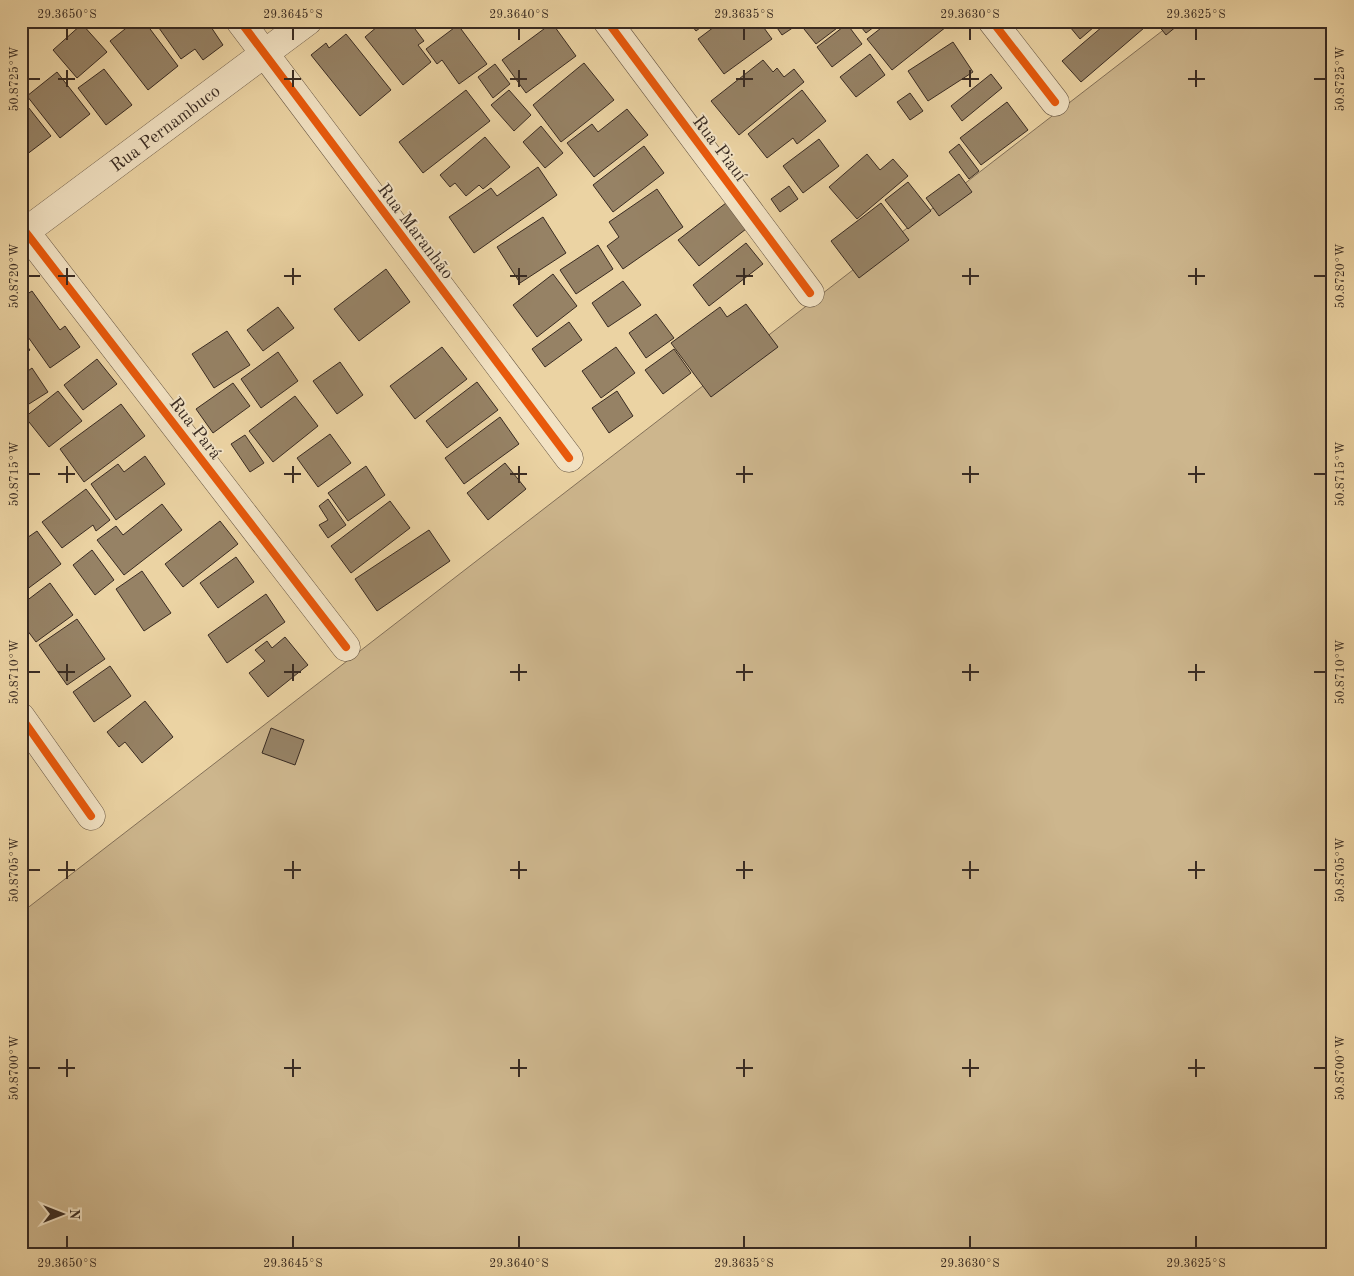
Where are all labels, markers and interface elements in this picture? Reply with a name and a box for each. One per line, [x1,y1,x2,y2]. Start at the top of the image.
text: 29.3650°S [37,8,97,21]
text: 29.3645°S [263,8,323,21]
text: 29.3635°S [714,8,774,21]
text: 29.3625°S [1166,8,1226,21]
text: 29.3640°S [489,9,549,21]
text: 29.3630°S [940,9,1000,21]
text: 50.8725°W [8,46,21,111]
text: 50.8725°W [1334,46,1347,111]
street label: Rua Pernambuco [108,82,224,176]
street label: Rua Piauí [689,112,750,185]
street label: Rua Maranhão [374,181,457,283]
text: 50.8720°W [8,243,21,308]
text: 50.8720°W [1334,243,1347,308]
street label: Rua Pará [166,394,225,463]
text: 50.8715°W [8,441,21,506]
text: 50.8715°W [1334,441,1347,506]
text: 50.8710°W [8,639,21,704]
text: 50.8710°W [1334,639,1347,704]
text: 50.8705°W [8,837,21,902]
text: 50.8705°W [1334,837,1347,902]
text: 50.8700°W [8,1035,21,1100]
text: 50.8700°W [1334,1035,1347,1100]
north arrow [38,1188,88,1238]
text: N [67,1209,81,1220]
text: 29.3650°S [37,1257,97,1270]
text: 29.3645°S [263,1257,323,1270]
text: 29.3635°S [714,1257,774,1270]
text: 29.3625°S [1166,1257,1226,1270]
text: 29.3640°S [489,1258,549,1270]
text: 29.3630°S [940,1258,1000,1270]

